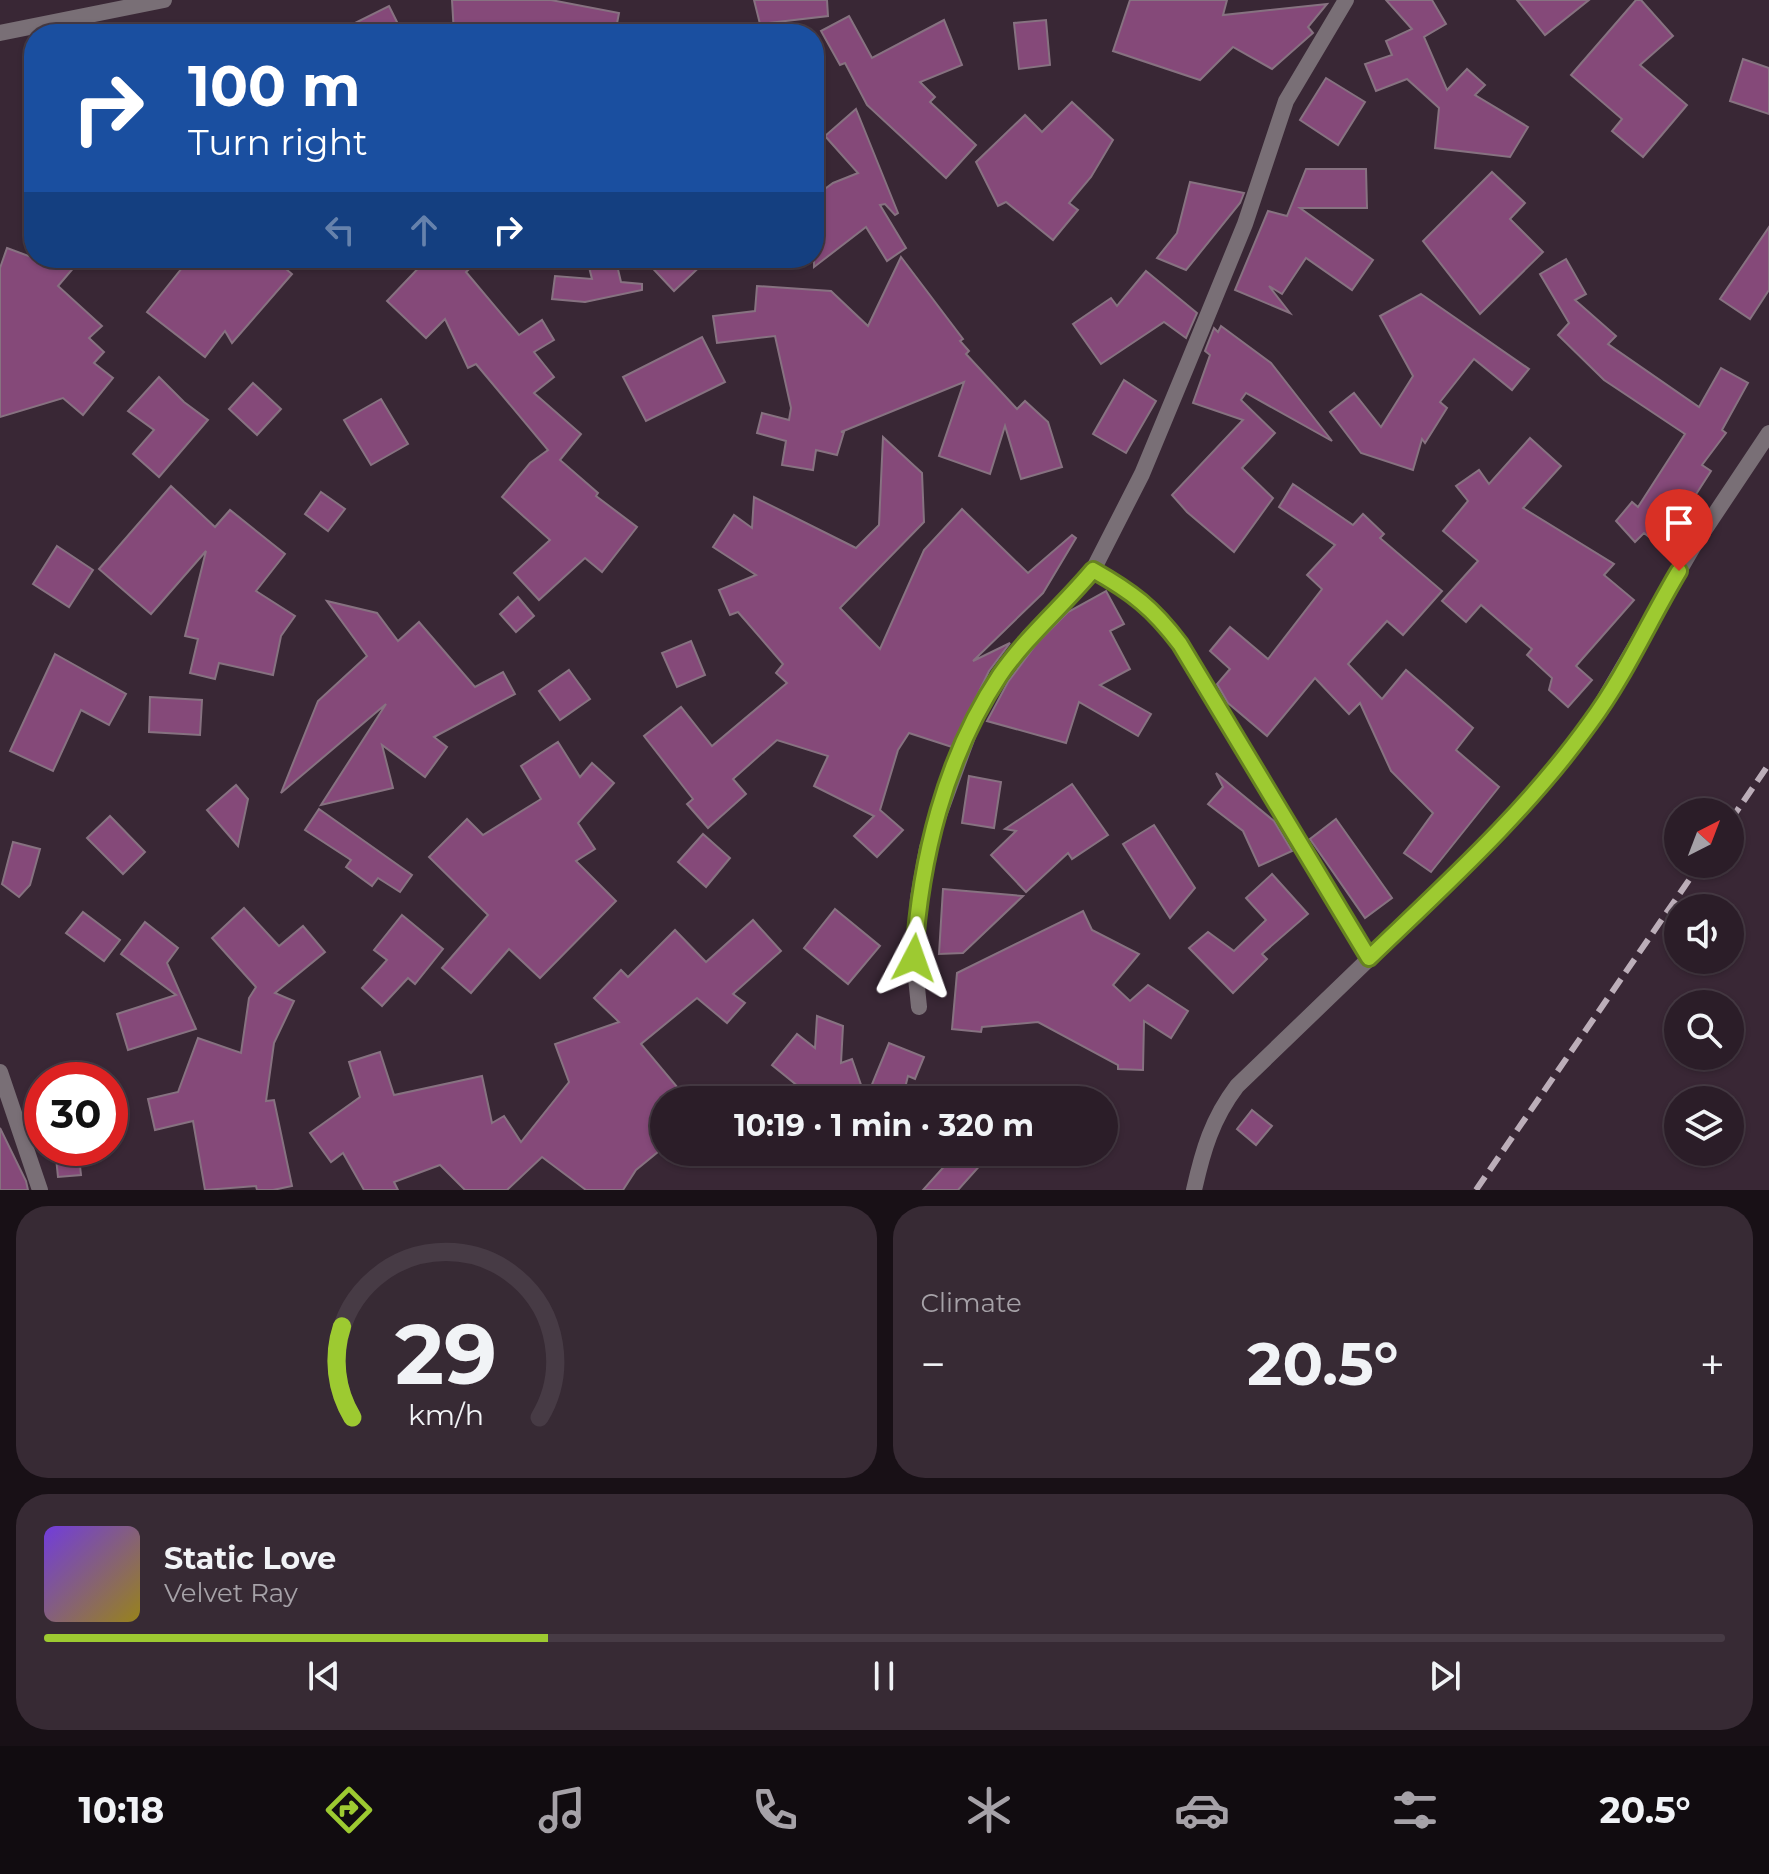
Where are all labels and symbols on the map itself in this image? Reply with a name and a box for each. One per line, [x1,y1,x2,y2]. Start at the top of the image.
pin [1645,489,1713,571]
north arrow [1664,798,1744,878]
position arrow [872,916,956,1000]
speed limit sign: 30 [24,1062,128,1166]

